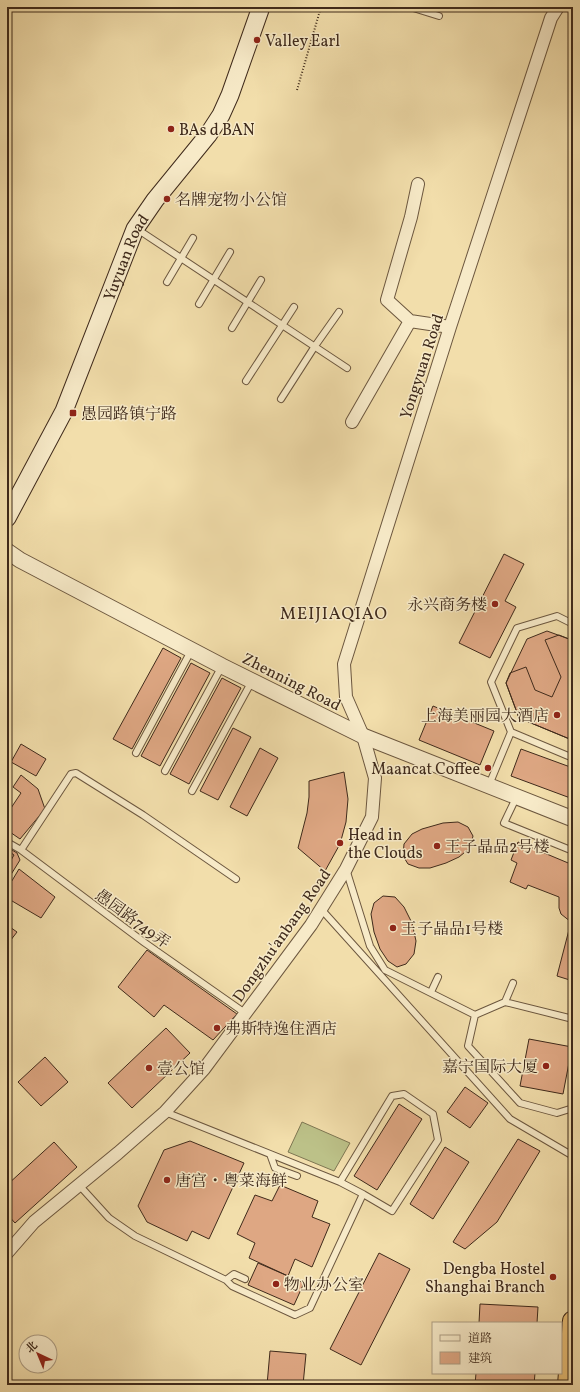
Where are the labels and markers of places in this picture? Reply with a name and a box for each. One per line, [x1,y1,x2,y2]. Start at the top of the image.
place label: Valley Earl [265,31,340,53]
marker: Valley Earl [252,35,262,45]
place label: BAs d BAN [179,120,255,142]
marker: BAs d BAN [166,124,176,134]
place label: 名牌宠物小公馆 [175,190,287,212]
marker: 名牌宠物小公馆 [162,194,172,204]
place label: 愚园路镇宁路 [81,404,177,426]
marker: 愚园路镇宁路 [68,408,78,418]
place label: 永兴商务楼 [407,595,487,617]
marker: 永兴商务楼 [490,599,500,609]
place label: 上海美丽园大酒店 [421,706,549,728]
marker: 上海美丽园大酒店 [552,710,562,720]
place label: Maancat Coffee [371,759,480,781]
marker: Maancat Coffee [483,763,493,773]
place label: Head in the Clouds [348,825,423,865]
place label: 王子晶品2号楼 [445,837,550,859]
marker: Head in the Clouds [335,838,345,848]
marker: 王子晶品2号楼 [432,841,442,851]
place label: 王子晶品1号楼 [401,919,503,941]
marker: 王子晶品1号楼 [388,923,398,933]
place label: 弗斯特逸住酒店 [225,1019,337,1041]
marker: 弗斯特逸住酒店 [212,1023,222,1033]
place label: 嘉宁国际大厦 [442,1057,538,1079]
place label: 壹公馆 [157,1059,205,1081]
marker: 嘉宁国际大厦 [541,1061,551,1071]
marker: 壹公馆 [144,1063,154,1073]
place label: 唐宫・粤菜海鲜 [175,1171,287,1193]
marker: 唐宫・粤菜海鲜 [162,1175,172,1185]
place label: Dengba Hostel Shanghai Branch [425,1259,545,1299]
marker: Dengba Hostel Shanghai Branch [548,1272,558,1282]
place label: 物业办公室 [284,1275,364,1297]
marker: 物业办公室 [271,1279,281,1289]

